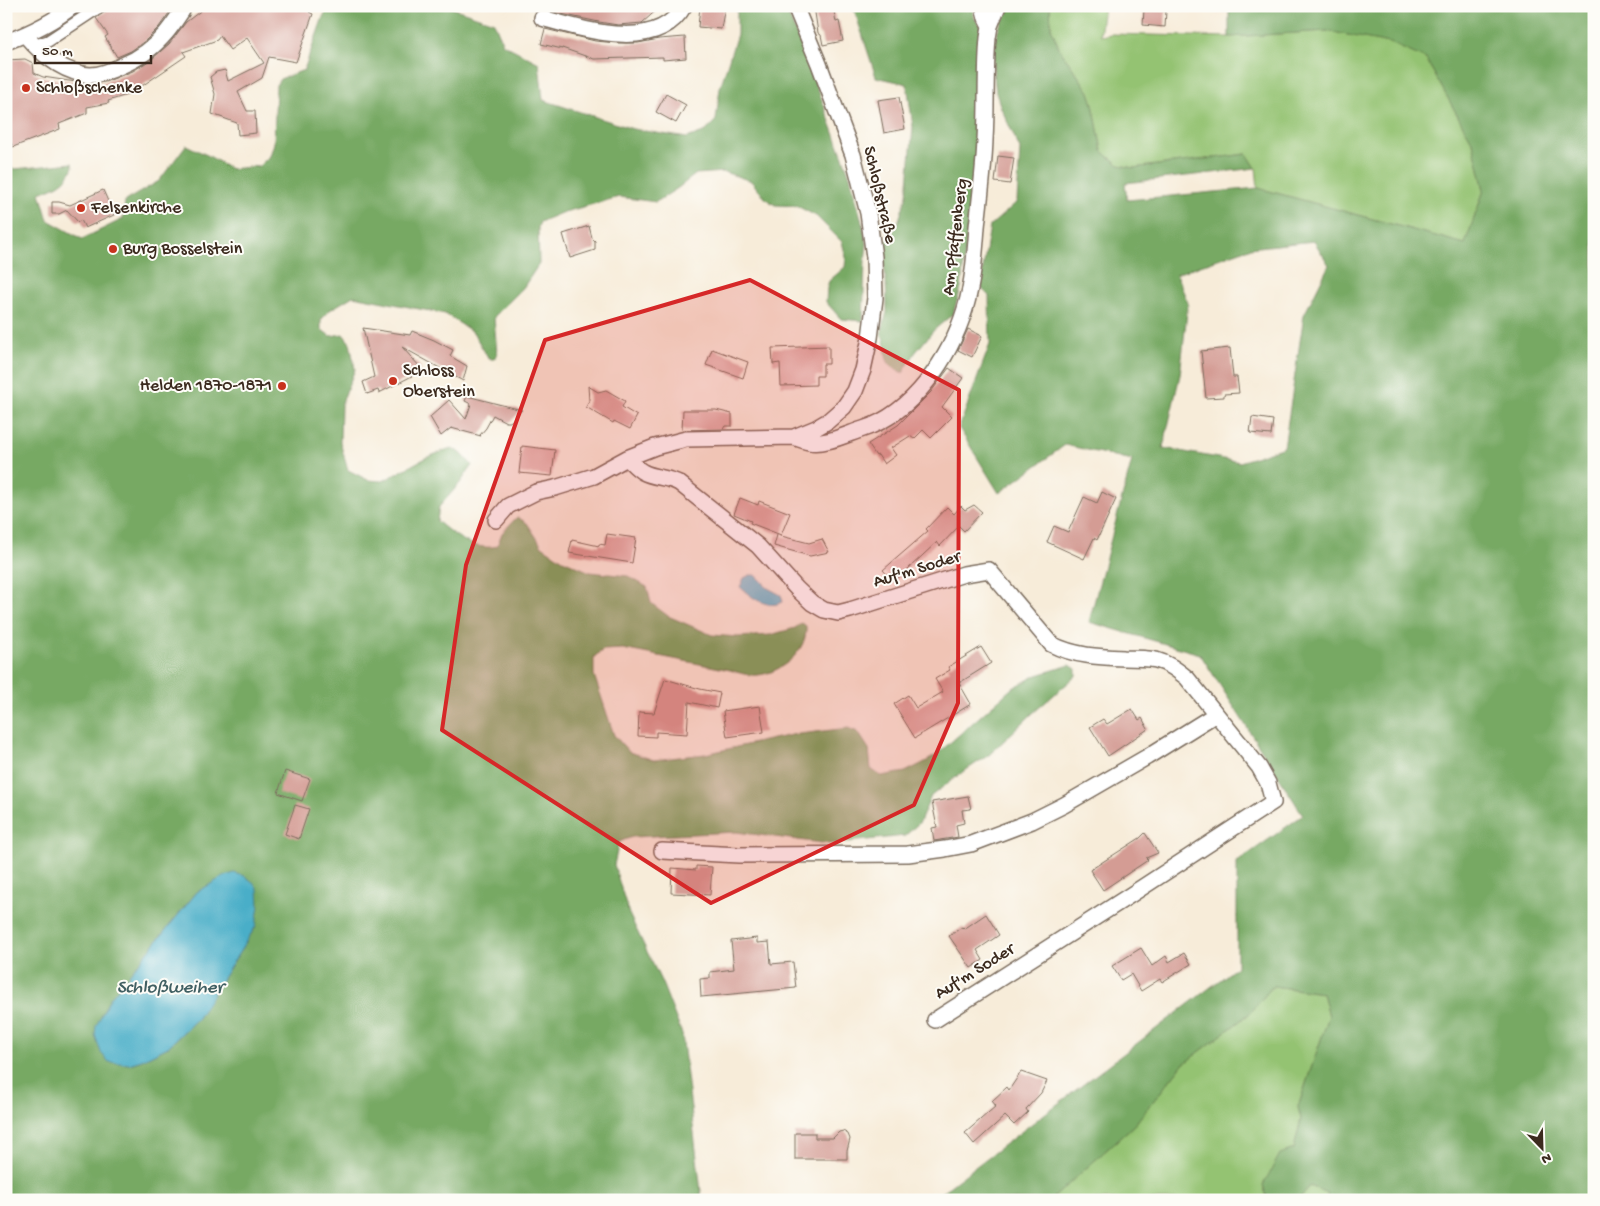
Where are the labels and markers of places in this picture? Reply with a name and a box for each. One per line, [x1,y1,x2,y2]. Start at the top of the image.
place label: Schloßschenke [36,78,143,99]
marker: Schloßschenke [20,82,32,94]
place label: Felsenkirche [90,198,182,219]
marker: Felsenkirche [75,202,87,214]
place label: Burg Bosselstein [122,239,243,260]
marker: Burg Bosselstein [107,243,119,255]
place label: Schloss Oberstein [403,361,475,403]
marker: Schloss Oberstein [387,375,399,387]
place label: Helden 1870-1871 [140,376,272,397]
marker: Helden 1870-1871 [276,380,288,392]

